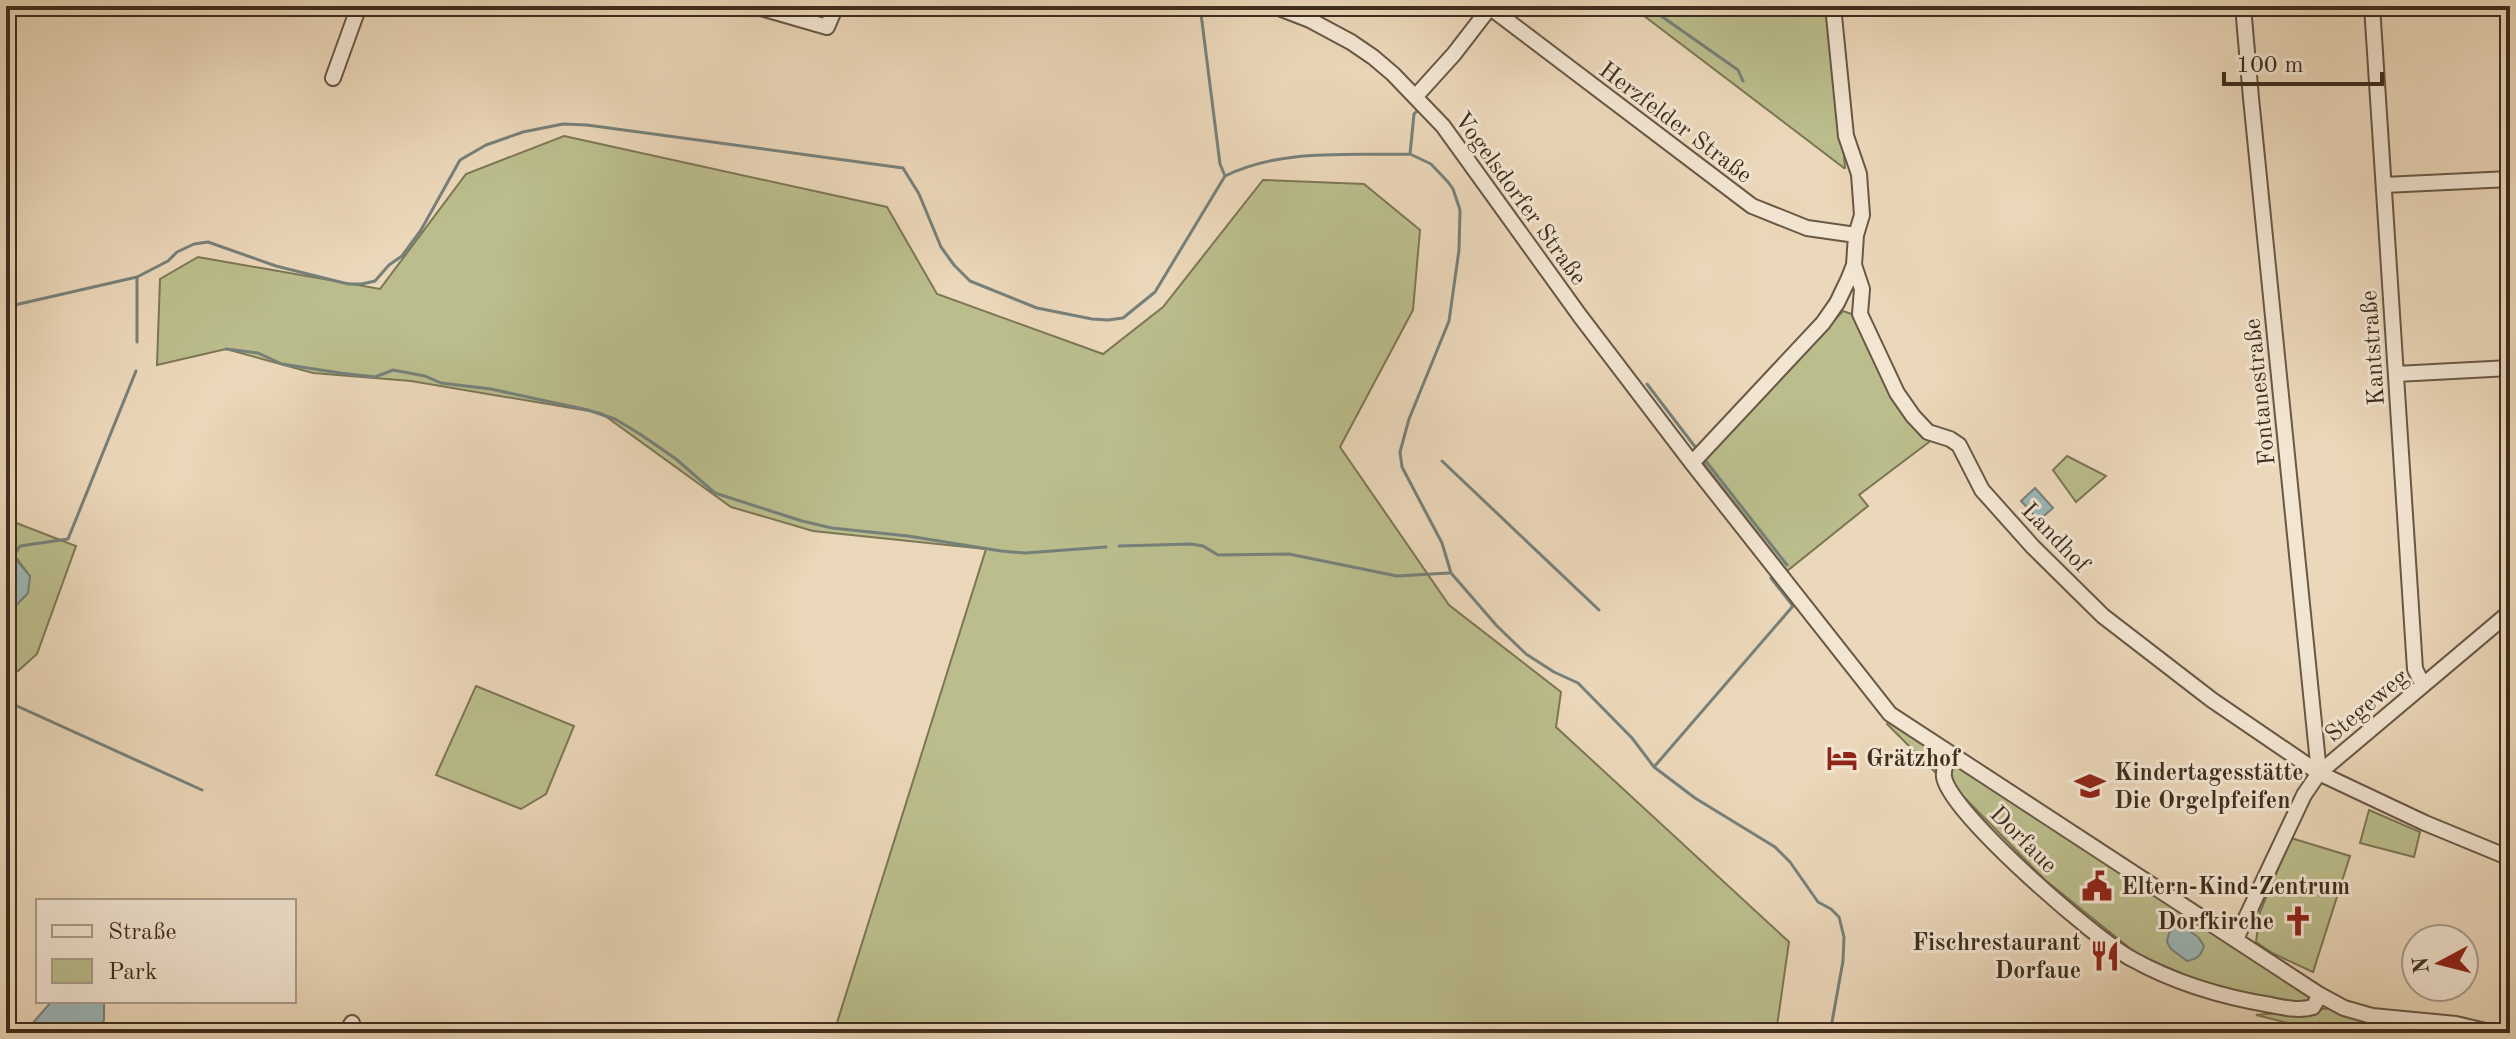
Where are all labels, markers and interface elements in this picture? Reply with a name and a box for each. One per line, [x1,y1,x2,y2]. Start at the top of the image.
scale bar [2224,36,2382,86]
text: 100 m [2236,54,2304,78]
street label: Herzfelder Straße [1594,58,1756,189]
street label: Vogelsdorfer Straße [1449,108,1590,290]
street label: Kantstraße [2358,289,2390,406]
street label: Fontanestraße [2241,317,2281,467]
street label: Landhof [2016,499,2094,579]
street label: Stegeweg [2321,665,2413,748]
hotel icon: Grätzhof [1825,741,1859,775]
place label: Grätzhof [1866,748,1961,772]
place label: Kindertagesstätte Die Orgelpfeifen [2114,762,2304,814]
school or university icon: Kindertagesstätte Die Orgelpfeifen [2073,769,2107,803]
street label: Dorfaue [1984,802,2061,879]
public building icon: Eltern-Kind-Zentrum [2080,869,2114,903]
place label: Eltern-Kind-Zentrum [2121,876,2350,900]
legend [36,899,296,1003]
church icon: Dorfkirche [2281,904,2315,938]
place label: Dorfkirche [2157,911,2274,935]
text: Straße [108,921,177,945]
north arrow [2400,923,2480,1003]
place label: Fischrestaurant Dorfaue [1912,932,2081,984]
restaurant icon: Fischrestaurant Dorfaue [2088,939,2122,973]
text: N [2410,955,2434,975]
text: Park [108,961,157,985]

